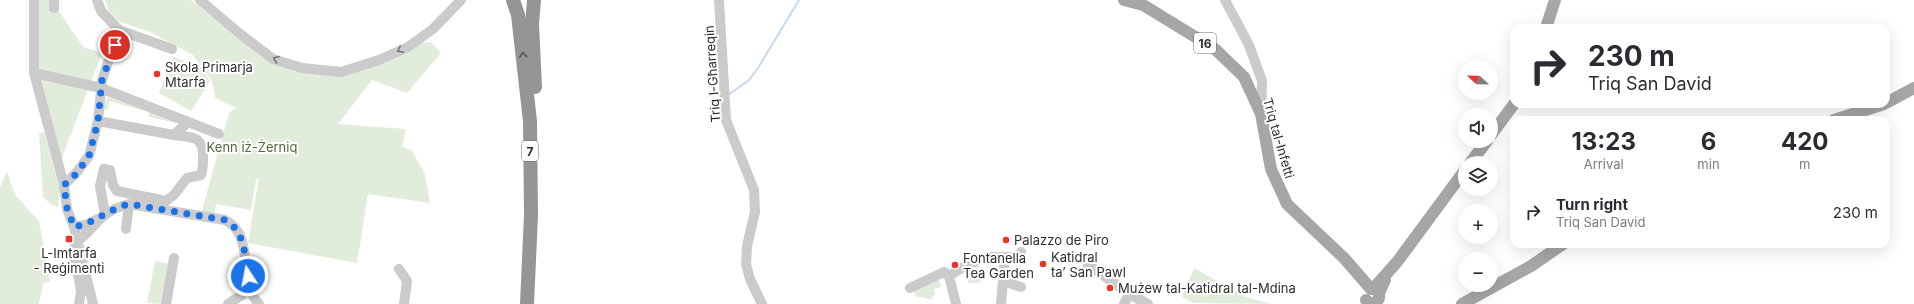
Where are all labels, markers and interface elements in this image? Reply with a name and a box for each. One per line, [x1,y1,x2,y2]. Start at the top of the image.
street label: Triq l-Għarreqin [701,25,723,123]
pin [98,28,132,62]
road number: 16 [1194,33,1216,53]
icon: arrive [104,34,126,56]
text: 230 m [1588,39,1675,73]
icon: right [1522,40,1574,92]
one-way arrow [397,46,405,53]
one-way arrow [519,52,528,59]
one-way arrow [273,56,280,64]
place label: Skola Primarja Mtarfa [165,59,253,90]
north arrow [1458,60,1498,100]
map controls [1458,60,1498,292]
marker: Skola Primarja Mtarfa [152,69,162,79]
text: Triq San David [1588,73,1712,94]
street label: Triq tal-Infetti [1260,96,1298,180]
button: sound [1458,108,1498,148]
text: 13:23 [1571,127,1636,156]
text: 6 [1701,127,1716,156]
text: 420 [1781,127,1829,156]
park label: Kenn iż-Żerniq [207,139,297,155]
road number: 7 [522,141,538,161]
button: layers [1458,156,1498,196]
text: Arrival [1584,156,1624,172]
text: min [1697,156,1720,172]
text: m [1799,156,1810,172]
text: Turn right [1556,195,1628,214]
icon: right [1522,201,1544,223]
text: 230 m [1833,203,1878,222]
button: + [1458,204,1498,244]
text: Triq San David [1556,214,1645,230]
place label: Palazzo de Piro [1014,232,1109,248]
marker: L-Imtarfa - Reġimenti [64,234,74,244]
marker: Palazzo de Piro [1001,235,1011,245]
place label: L-Imtarfa - Reġimenti [34,245,104,276]
place label: Katidral ta’ San Pawl [1051,249,1126,280]
place label: Fontanella Tea Garden [963,250,1034,281]
button: − [1458,252,1498,292]
position arrow [227,255,269,297]
marker: Katidral ta’ San Pawl [1038,259,1048,269]
marker: Fontanella Tea Garden [950,260,960,270]
place label: Mużew tal-Katidral tal-Mdina [1118,280,1296,296]
marker: Mużew tal-Katidral tal-Mdina [1105,283,1115,293]

